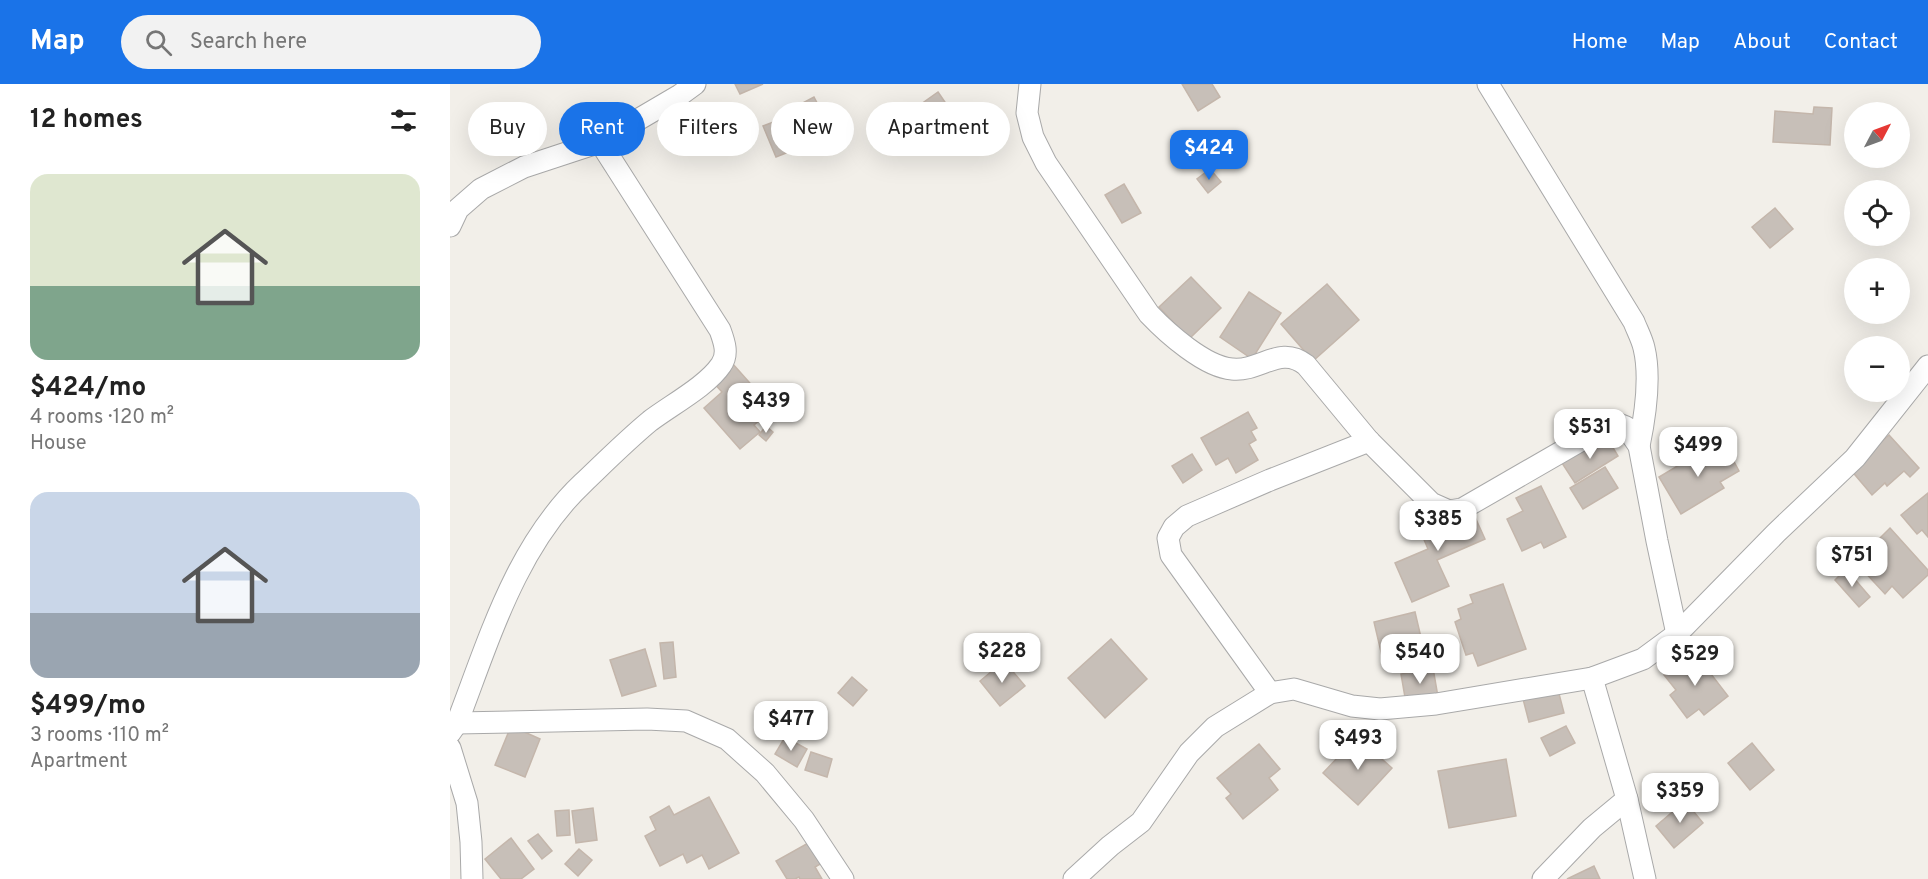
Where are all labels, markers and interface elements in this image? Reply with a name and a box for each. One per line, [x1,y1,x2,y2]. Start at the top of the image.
search box [121,15,541,69]
text: Map [30,24,85,60]
icon: search [142,26,175,59]
text: Search here [190,29,307,56]
text: Home [1572,29,1628,56]
text: Map [1661,29,1700,56]
text: About [1733,29,1791,56]
text: Contact [1824,29,1898,56]
chip: Buy [468,102,547,156]
chip: Rent [559,102,645,156]
chip: Filters [657,102,759,156]
chip: New [771,102,854,156]
chip: Apartment [866,102,1010,156]
north arrow [1844,102,1910,168]
map controls [1844,102,1910,402]
text: 12 homes [30,104,143,137]
icon: filters [387,104,420,137]
pin: $424 [1173,130,1245,181]
text: $424 [1184,136,1234,162]
button: locate [1844,180,1910,246]
icon: home [171,213,279,321]
button: + [1844,258,1910,324]
button: − [1844,336,1910,402]
text: $424/mo [30,372,146,405]
pin: $439 [730,383,802,434]
text: $439 [741,389,791,415]
text: 4 rooms · 120 m² [30,405,174,431]
pin: $531 [1554,409,1626,460]
text: $531 [1568,415,1612,441]
pin: $499 [1662,427,1734,478]
text: House [30,431,86,457]
text: $499 [1673,433,1723,459]
pin: $385 [1402,501,1474,552]
text: $385 [1414,507,1462,533]
icon: home [171,531,279,639]
pin: $751 [1816,537,1888,588]
text: $751 [1830,543,1874,569]
pin: $228 [966,633,1038,684]
pin: $540 [1384,634,1456,685]
pin: $529 [1659,636,1731,687]
text: $228 [977,639,1027,665]
text: $540 [1395,640,1445,666]
text: $529 [1671,642,1719,668]
text: $499/mo [30,690,146,723]
pin: $477 [755,701,827,752]
text: $477 [768,707,814,733]
pin: $493 [1322,720,1394,771]
text: 3 rooms · 110 m² [30,723,169,749]
text: $493 [1333,726,1383,752]
text: Apartment [30,749,128,775]
pin: $359 [1644,773,1716,824]
text: $359 [1656,779,1704,805]

